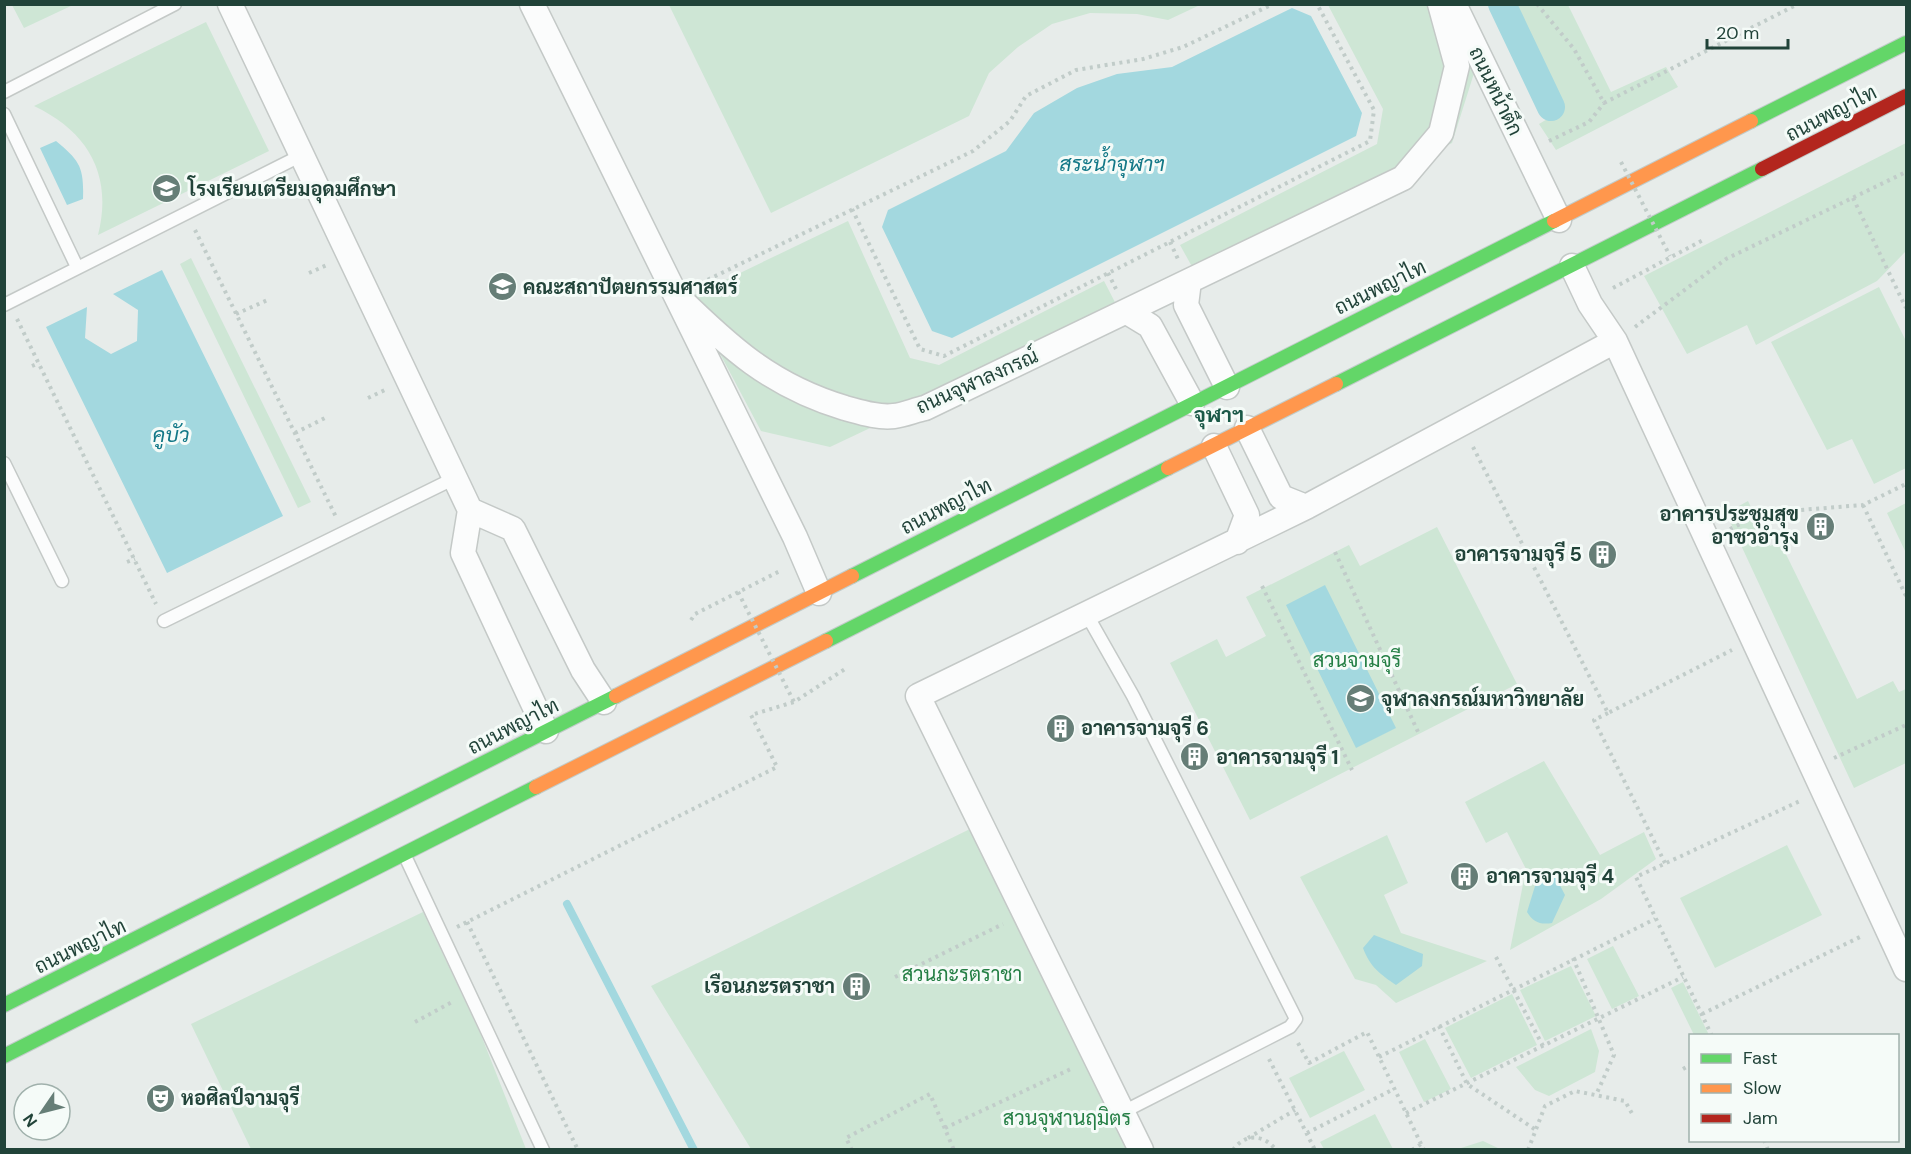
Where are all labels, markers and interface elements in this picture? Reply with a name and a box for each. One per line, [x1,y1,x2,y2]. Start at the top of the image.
scale bar [1707,12,1788,50]
text: 20 m [1716,21,1759,45]
street label: ถนนหน้าตึก [1463,42,1529,140]
street label: ถนนพญาไท [1781,79,1881,147]
water label: สระน้ำจุฬาฯ [1059,146,1165,178]
school or university icon: โรงเรียนเตรียมอุดมศึกษา [151,173,183,205]
place label: โรงเรียนเตรียมอุดมศึกษา [187,175,396,204]
street label: ถนนพญาไท [1330,254,1430,320]
school or university icon: คณะสถาปัตยกรรมศาสตร์ [486,271,518,303]
place label: คณะสถาปัตยกรรมศาสตร์ [523,274,739,300]
street label: ถนนจุฬาลงกรณ์ [912,342,1042,420]
district label: จุฬาฯ [1194,401,1244,430]
water label: คูบัว [153,421,189,450]
street label: ถนนพญาไท [896,472,996,540]
place label: อาคารประชุมสุข อาชวอำรุง [1660,501,1799,552]
building icon: อาคารประชุมสุข อาชวอำรุง [1804,510,1836,542]
building icon: อาคารจามจุรี 5 [1587,538,1619,570]
place label: อาคารจามจุรี 5 [1454,541,1582,569]
park label: สวนจามจุรี [1313,647,1401,674]
school or university icon: จุฬาลงกรณ์มหาวิทยาลัย [1344,683,1376,715]
place label: จุฬาลงกรณ์มหาวิทยาลัย [1381,686,1584,714]
street label: ถนนพญาไท [463,692,563,760]
building icon: อาคารจามจุรี 6 [1044,712,1076,744]
place label: อาคารจามจุรี 6 [1081,715,1209,743]
building icon: อาคารจามจุรี 1 [1179,741,1211,773]
place label: อาคารจามจุรี 1 [1216,744,1338,772]
building icon: อาคารจามจุรี 4 [1449,860,1481,892]
place label: อาคารจามจุรี 4 [1486,863,1614,891]
street label: ถนนพญาไท [30,913,130,979]
park label: สวนภะรตราชา [902,961,1022,987]
building icon: เรือนภะรตราชา [840,970,872,1002]
place label: เรือนภะรตราชา [704,973,835,999]
legend [1689,1034,1899,1142]
text: Fast [1743,1046,1778,1070]
text: Slow [1743,1076,1782,1100]
north arrow [12,1082,72,1142]
theatre icon: หอศิลป์จามจุรี [144,1082,176,1114]
place label: หอศิลป์จามจุรี [181,1085,299,1113]
park label: สวนจุฬานฤมิตร [1003,1105,1131,1132]
text: Jam [1743,1106,1778,1130]
text: N [18,1110,42,1131]

